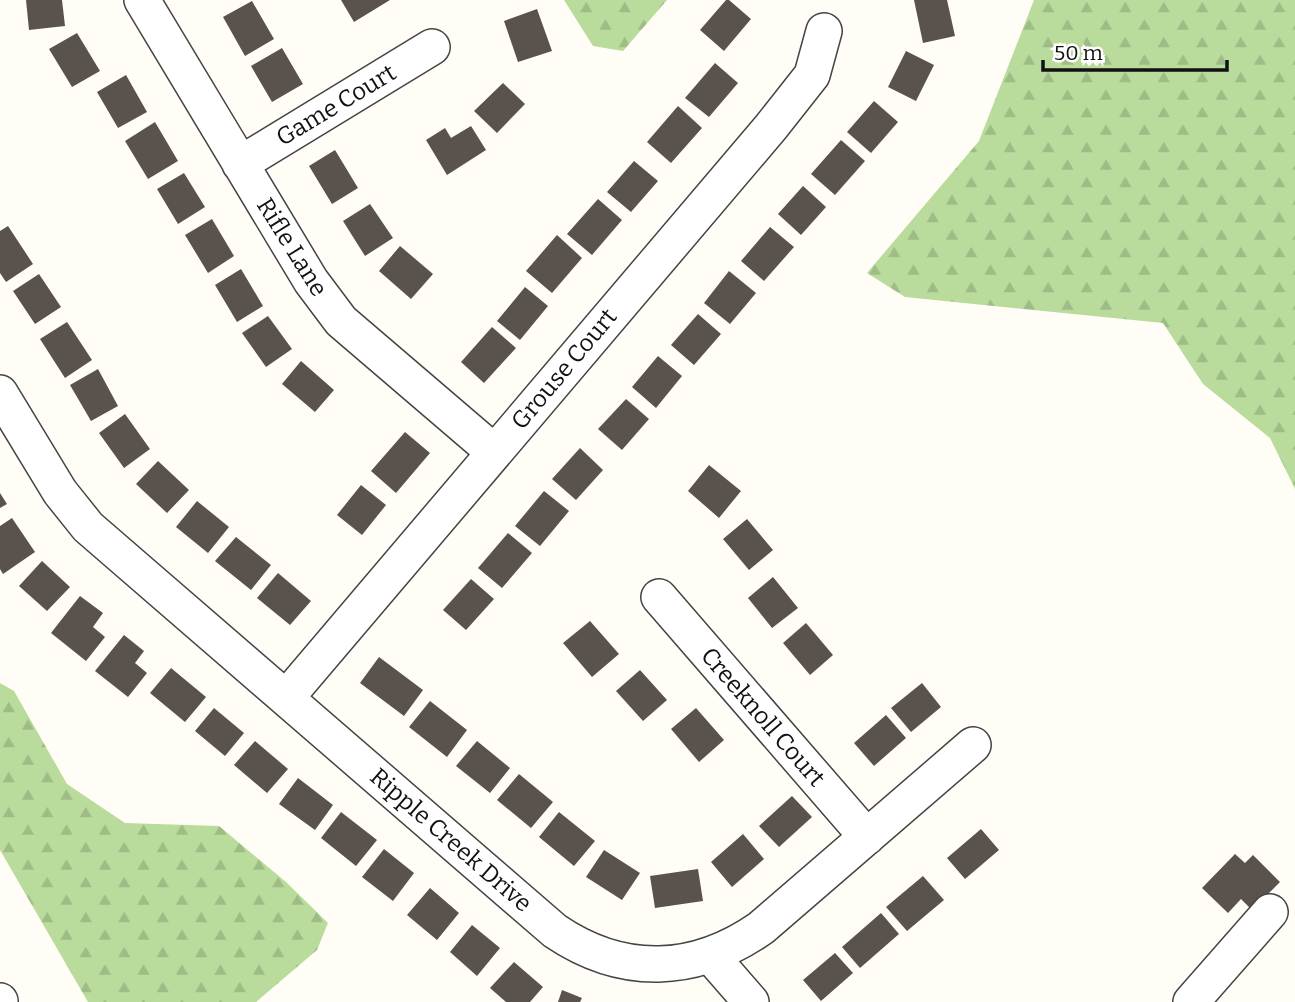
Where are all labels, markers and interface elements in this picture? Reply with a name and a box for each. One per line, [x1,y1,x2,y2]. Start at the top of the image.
scale bar [1043,28,1227,72]
text: 50 m [1054,40,1103,66]
street label: Game Court [271,58,401,152]
street label: Rifle Lane [251,193,333,301]
street label: Grouse Court [506,303,623,435]
street label: Creeknoll Court [695,642,831,792]
street label: Ripple Creek Drive [365,762,537,918]

